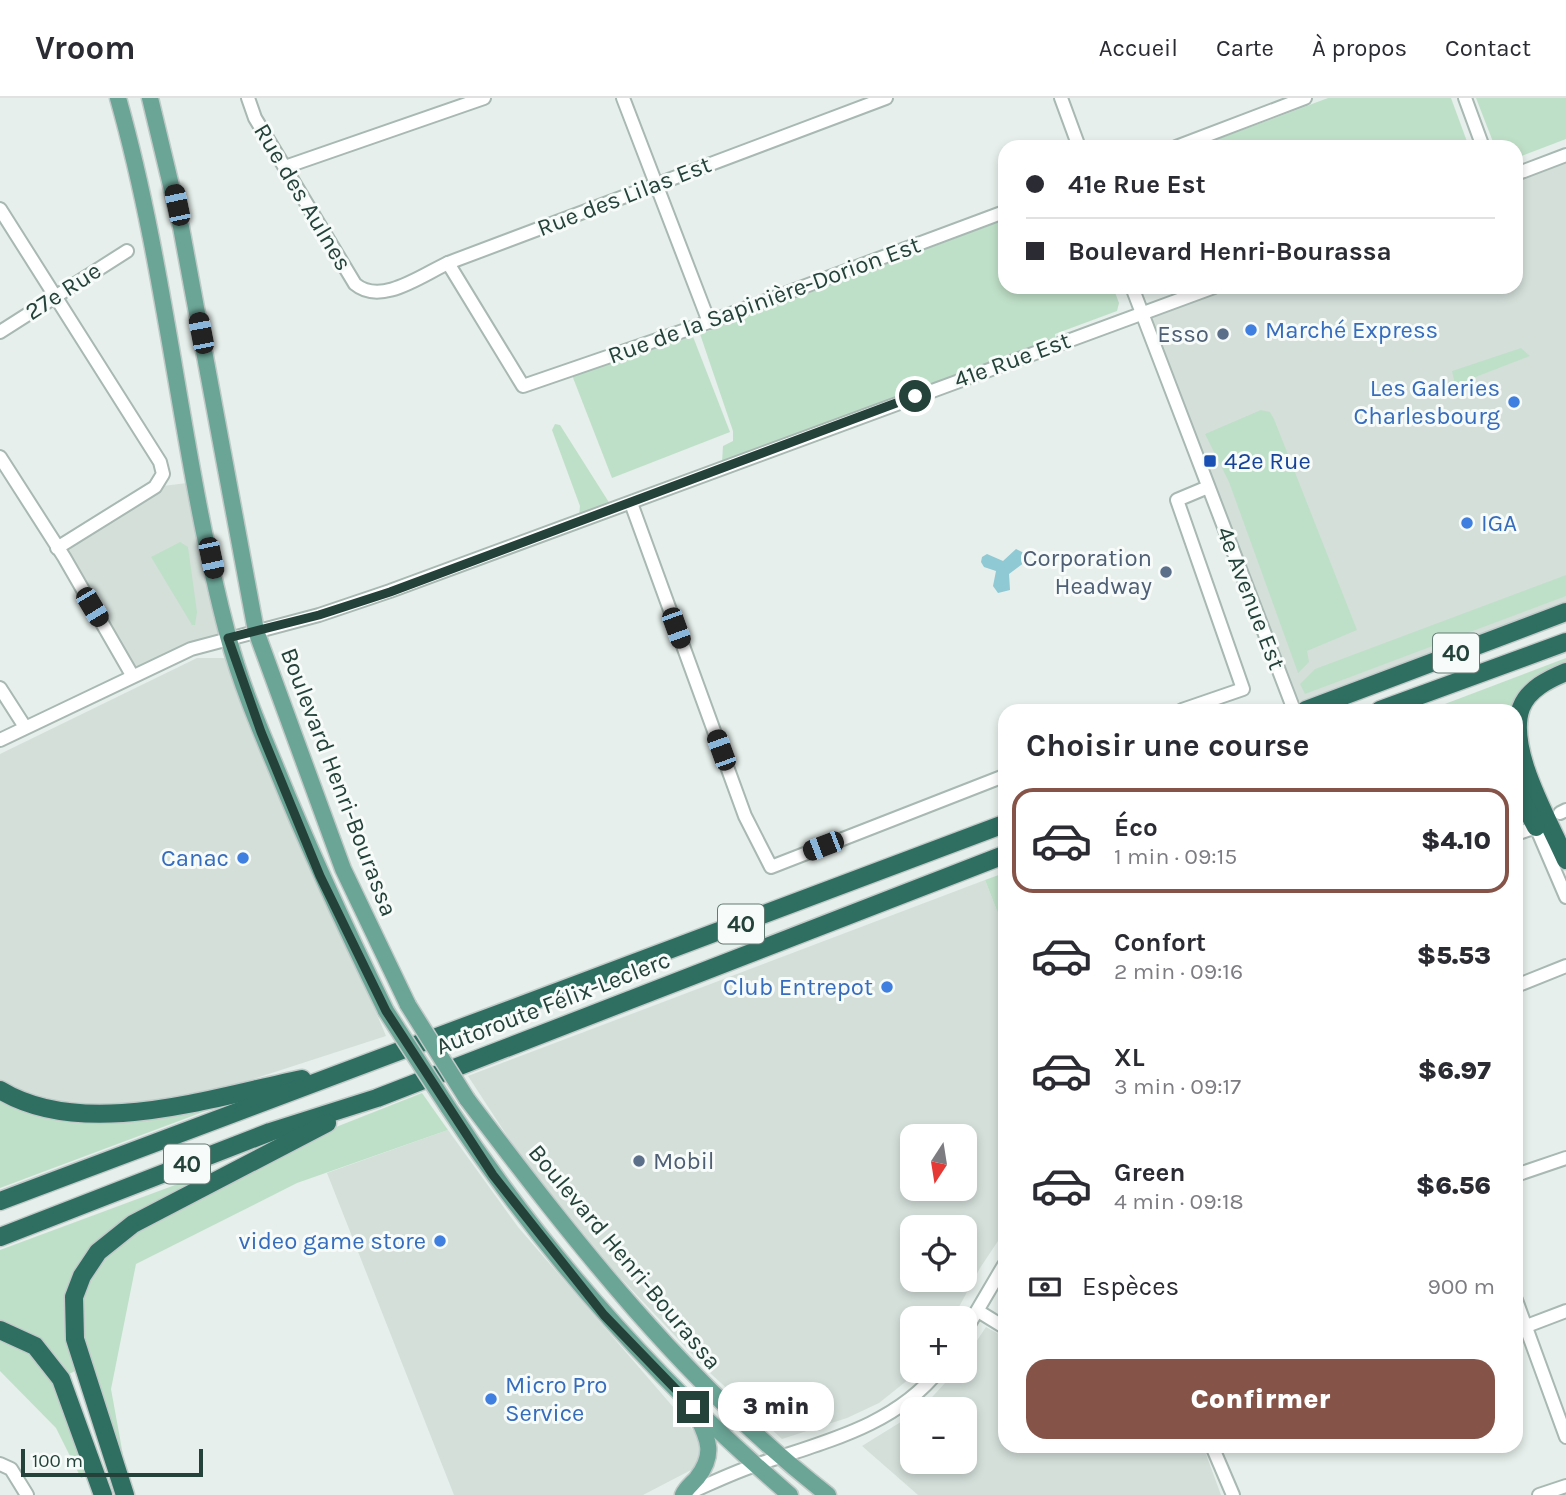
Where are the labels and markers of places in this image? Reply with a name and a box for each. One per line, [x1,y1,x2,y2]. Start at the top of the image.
place label: Marché Express [1265,316,1438,344]
place label: Esso [1157,320,1209,348]
marker: Marché Express [1243,322,1259,338]
marker: Esso [1215,326,1231,342]
place label: Les Galeries Charlesbourg [1354,374,1500,430]
marker: Les Galeries Charlesbourg [1506,394,1522,410]
place label: 42e Rue [1224,447,1311,475]
marker: 42e Rue [1202,453,1218,469]
place label: IGA [1481,509,1517,537]
marker: IGA [1459,515,1475,531]
place label: Corporation Headway [1023,544,1152,600]
marker: Corporation Headway [1158,564,1174,580]
place label: Canac [161,844,229,872]
marker: Canac [235,850,251,866]
place label: Club Entrepot [723,973,873,1001]
marker: Club Entrepot [879,979,895,995]
place label: Mobil [653,1147,715,1175]
marker: Mobil [631,1153,647,1169]
place label: video game store [238,1227,426,1255]
marker: video game store [432,1233,448,1249]
place label: Micro Pro Service [505,1371,607,1427]
marker: Micro Pro Service [483,1391,499,1407]

